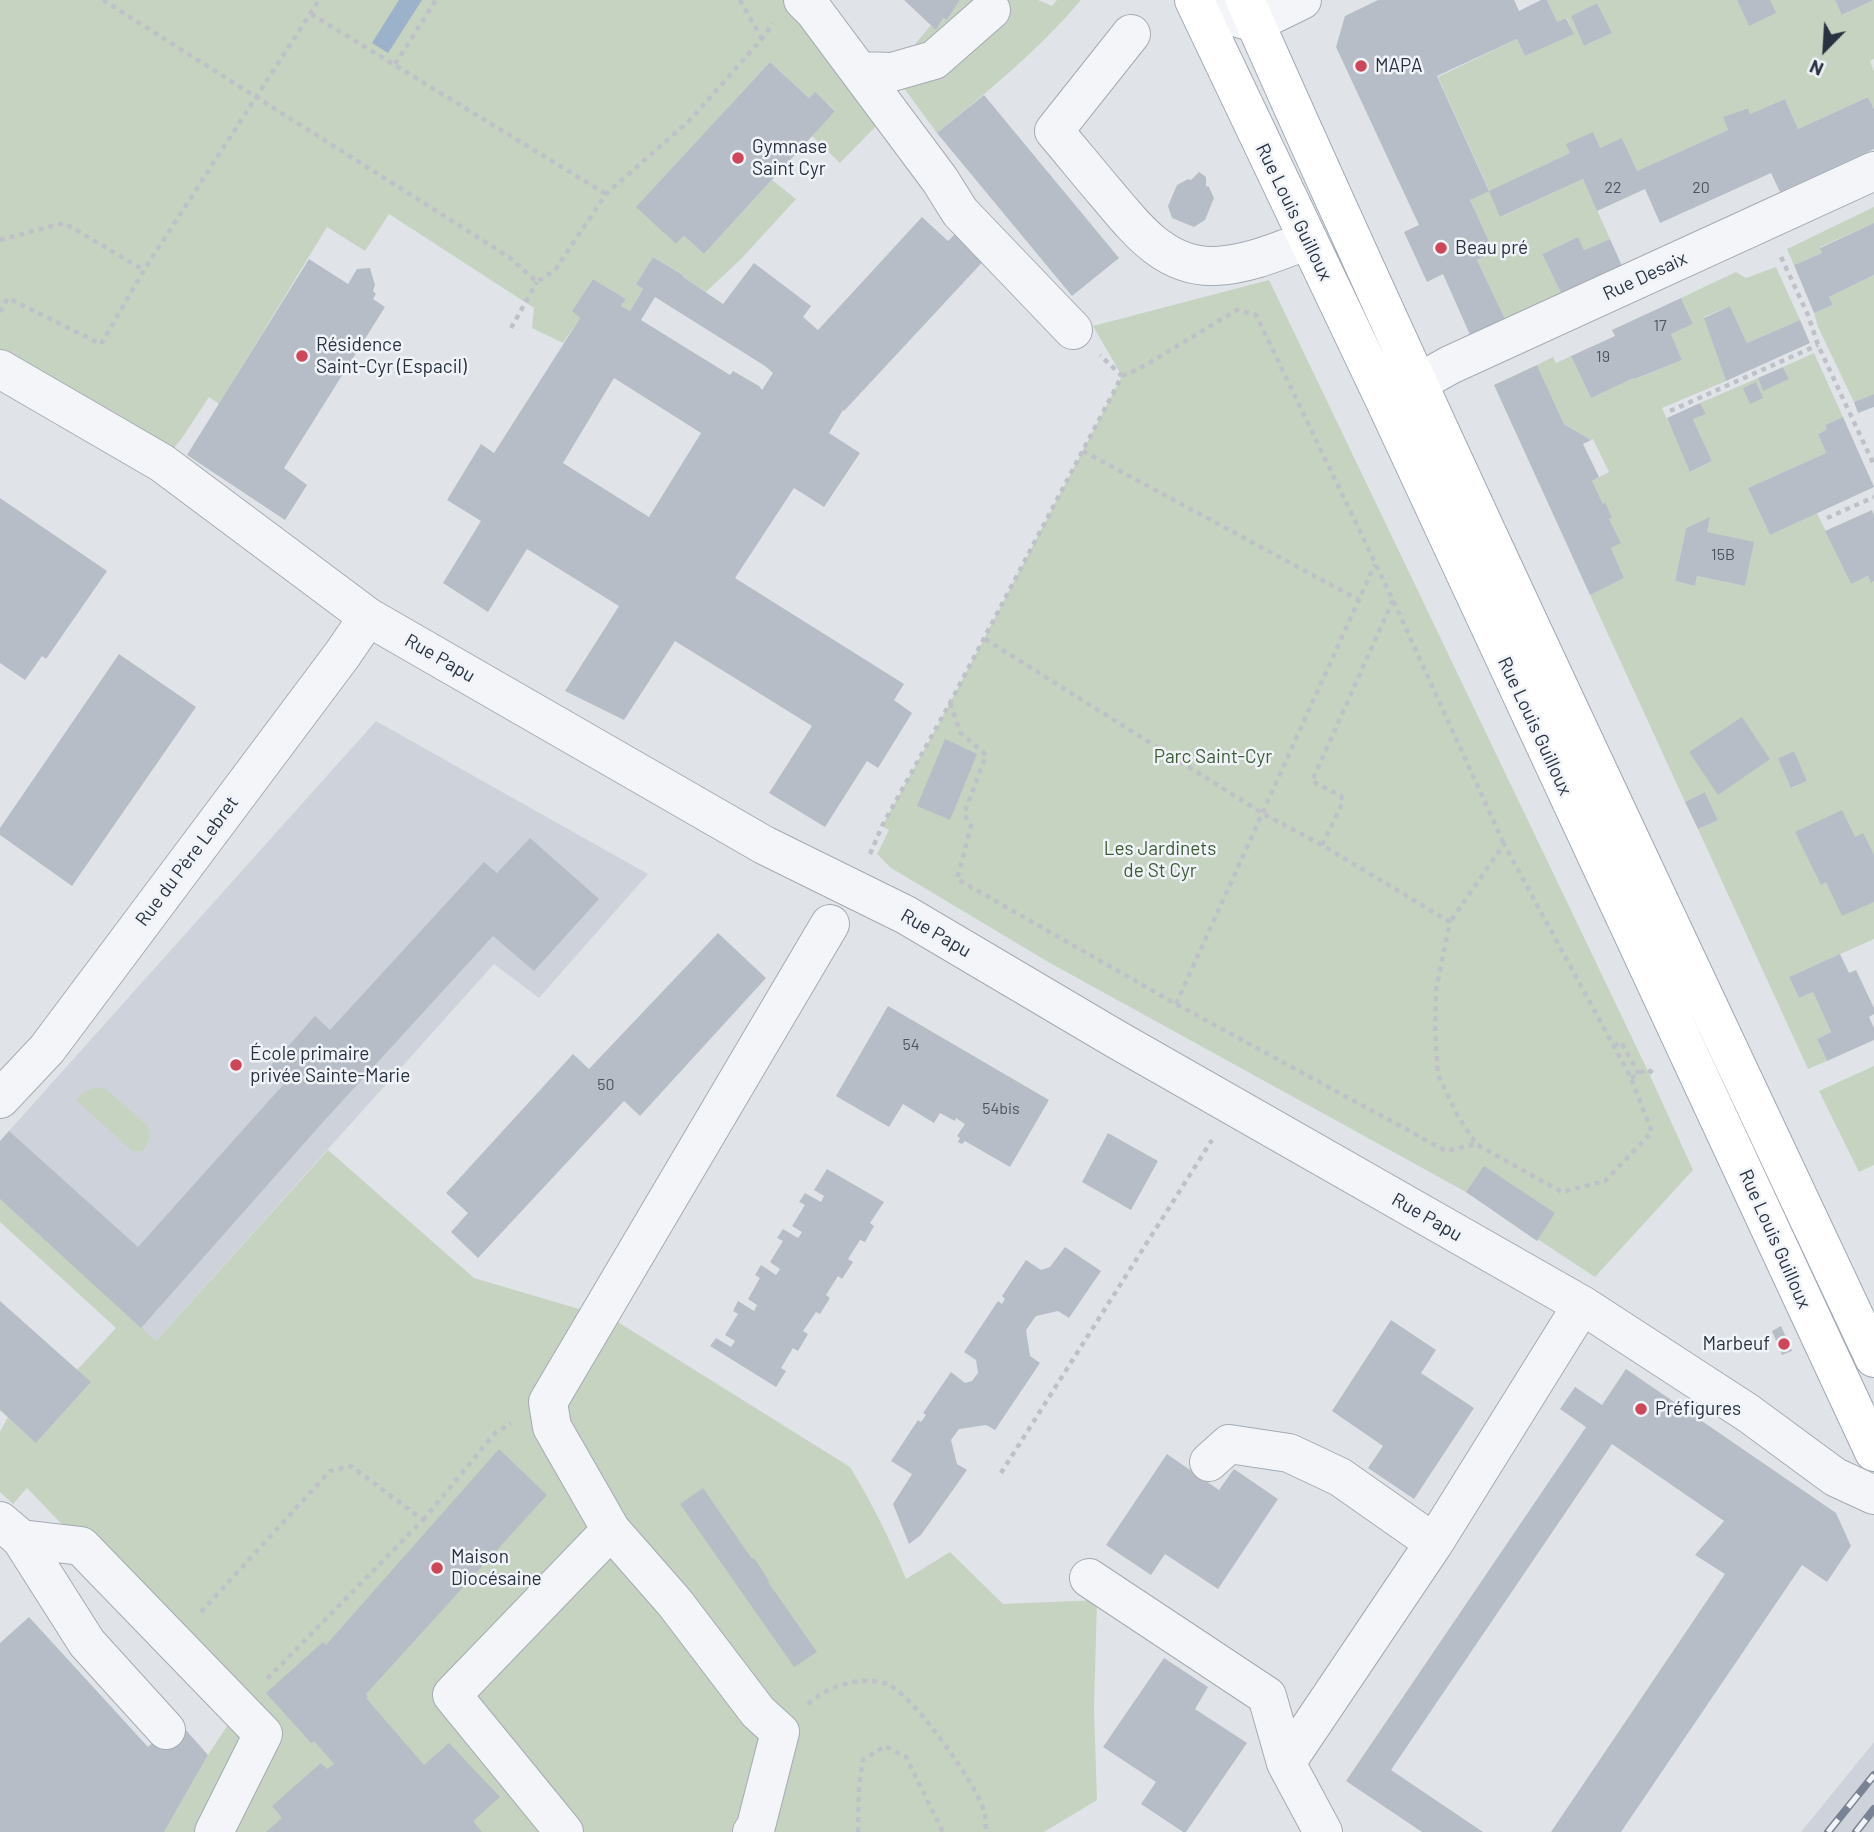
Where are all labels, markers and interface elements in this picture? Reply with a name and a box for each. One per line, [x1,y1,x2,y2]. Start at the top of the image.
north arrow [1790,14,1860,84]
place label: MAPA [1375,55,1422,77]
text: N [1806,56,1827,82]
marker: MAPA [1353,58,1369,74]
place label: Gymnase Saint Cyr [752,136,827,180]
street label: Rue Louis Guilloux [1251,140,1337,284]
marker: Gymnase Saint Cyr [730,150,746,166]
house number: 22 [1604,178,1622,198]
house number: 20 [1692,178,1710,198]
place label: Beau pré [1455,237,1528,259]
marker: Beau pré [1433,240,1449,256]
street label: Rue Desaix [1599,247,1691,305]
house number: 17 [1653,316,1667,336]
place label: Résidence Saint-Cyr (Espacil) [316,334,467,378]
house number: 19 [1596,347,1610,367]
marker: Résidence Saint-Cyr (Espacil) [294,348,310,364]
house number: 15B [1711,545,1735,565]
street label: Rue Papu [401,629,479,687]
street label: Rue Louis Guilloux [1493,653,1577,799]
park label: Parc Saint-Cyr [1154,746,1272,768]
street label: Rue du Père Lebret [131,791,243,931]
park label: Les Jardinets de St Cyr [1104,838,1216,882]
street label: Rue Papu [897,904,975,962]
house number: 54 [902,1035,920,1055]
place label: École primaire privée Sainte-Marie [250,1043,410,1087]
marker: École primaire privée Sainte-Marie [228,1057,244,1073]
house number: 50 [597,1075,615,1095]
house number: 54bis [982,1099,1020,1119]
street label: Rue Louis Guilloux [1734,1166,1816,1312]
street label: Rue Papu [1388,1188,1466,1246]
place label: Marbeuf [1702,1333,1770,1355]
marker: Marbeuf [1776,1336,1792,1352]
place label: Préfigures [1655,1398,1741,1420]
marker: Préfigures [1633,1401,1649,1417]
place label: Maison Diocésaine [451,1546,542,1590]
marker: Maison Diocésaine [429,1560,445,1576]

